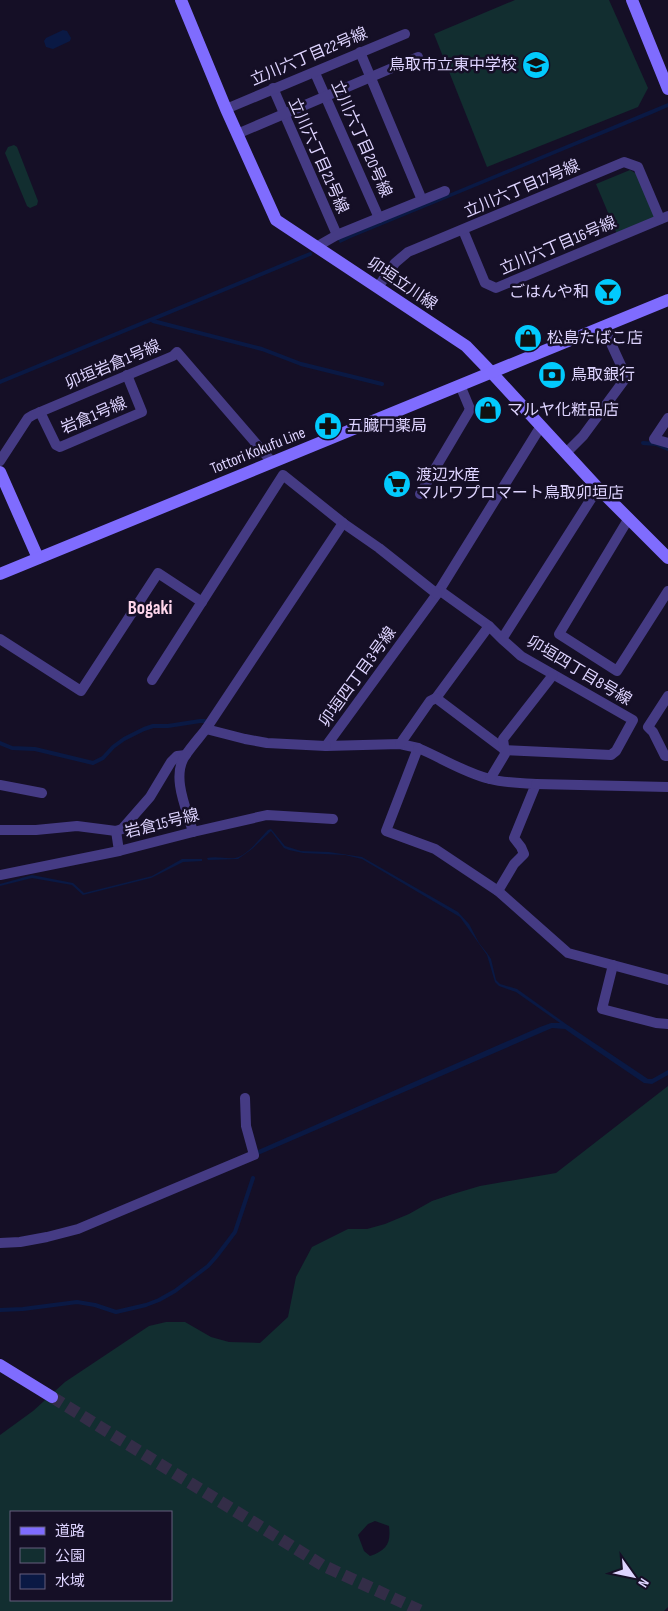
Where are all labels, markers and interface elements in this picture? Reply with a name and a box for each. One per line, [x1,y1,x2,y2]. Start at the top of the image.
street label: 立川六丁目22号線 [248,24,370,90]
school or university icon: 鳥取市立東中学校 [521,50,551,80]
place label: 鳥取市立東中学校 [389,56,517,75]
street label: 立川六丁目20号線 [327,78,395,200]
street label: 立川六丁目21号線 [284,95,352,217]
street label: 立川六丁目17号線 [461,156,583,222]
street label: 立川六丁目16号線 [497,213,619,279]
street label: 卯垣立川線 [364,254,440,314]
bar icon: ごはんや和 [593,277,623,307]
place label: ごはんや和 [509,283,589,302]
shop icon: 松島たばこ店 [513,323,543,353]
place label: 松島たばこ店 [547,329,643,348]
street label: 卯垣岩倉1号線 [63,336,163,394]
bank icon: 鳥取銀行 [537,360,567,390]
place label: 鳥取銀行 [571,366,635,385]
street label: 岩倉1号線 [58,394,130,438]
shop icon: マルヤ化粧品店 [473,395,503,425]
place label: マルヤ化粧品店 [507,401,619,420]
pharmacy icon: 五臓円薬局 [313,411,343,441]
place label: 五臓円薬局 [347,417,427,436]
street label: Tottori Kokufu Line [208,423,308,479]
place label: 渡辺水産 マルワプロマート鳥取卯垣店 [416,466,624,503]
supermarket icon: 渡辺水産 マルワプロマート鳥取卯垣店 [382,469,412,499]
district label: Bogaki [128,597,173,620]
street label: 卯垣四丁目3号線 [315,623,401,731]
street label: 卯垣四丁目8号線 [523,632,635,710]
street label: 岩倉15号線 [123,806,201,842]
legend [10,1511,172,1601]
text: 道路 [55,1522,85,1541]
text: 公園 [55,1547,85,1566]
north arrow [608,1551,658,1601]
text: 水域 [55,1572,85,1591]
text: N [634,1575,653,1591]

